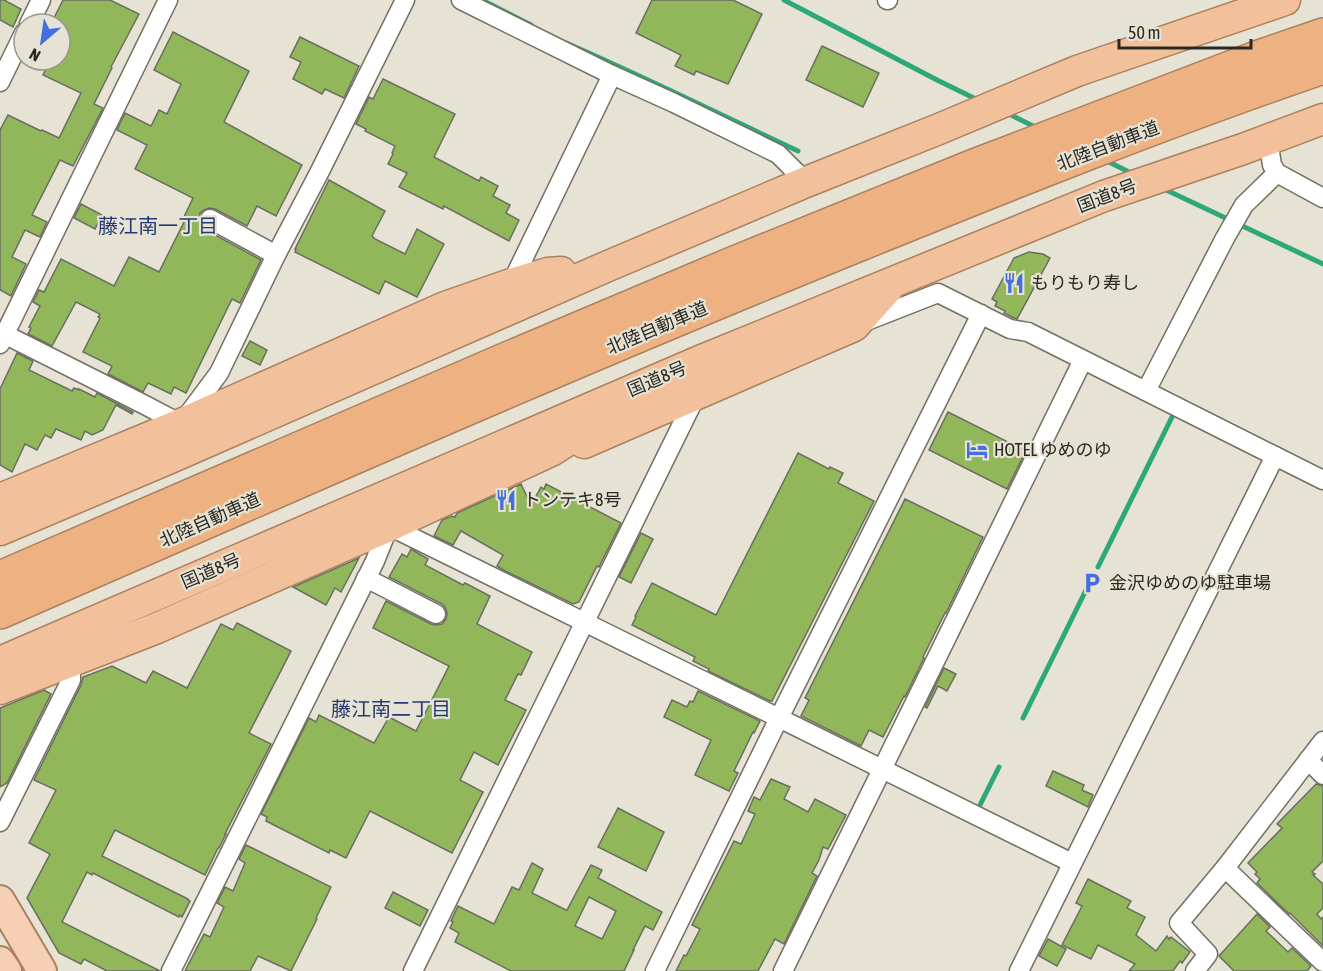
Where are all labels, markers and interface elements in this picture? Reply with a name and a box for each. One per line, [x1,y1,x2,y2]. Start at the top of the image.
north arrow [12,12,72,72]
scale bar [1119,12,1251,50]
text: 50 m [1128,22,1160,43]
text: N [26,45,43,65]
street label: 北陸自動車道 [1054,116,1162,175]
street label: 国道8号 [1074,175,1140,217]
district label: 藤江南一丁目 [98,214,218,237]
restaurant icon: もりもり寿し [1002,271,1026,295]
place label: もりもり寿し [1031,272,1139,293]
street label: 北陸自動車道 [603,297,711,358]
street label: 国道8号 [624,357,690,400]
hotel icon: HOTEL ゆめのゆ [965,438,989,462]
place label: HOTEL ゆめのゆ [994,439,1112,460]
street label: 北陸自動車道 [156,488,263,551]
restaurant icon: トンテキ8号 [494,488,518,512]
place label: トンテキ8号 [523,489,621,510]
street label: 国道8号 [178,549,244,592]
parking icon: 金沢ゆめのゆ駐車場 [1080,571,1104,595]
place label: 金沢ゆめのゆ駐車場 [1109,572,1271,593]
district label: 藤江南二丁目 [331,697,451,720]

